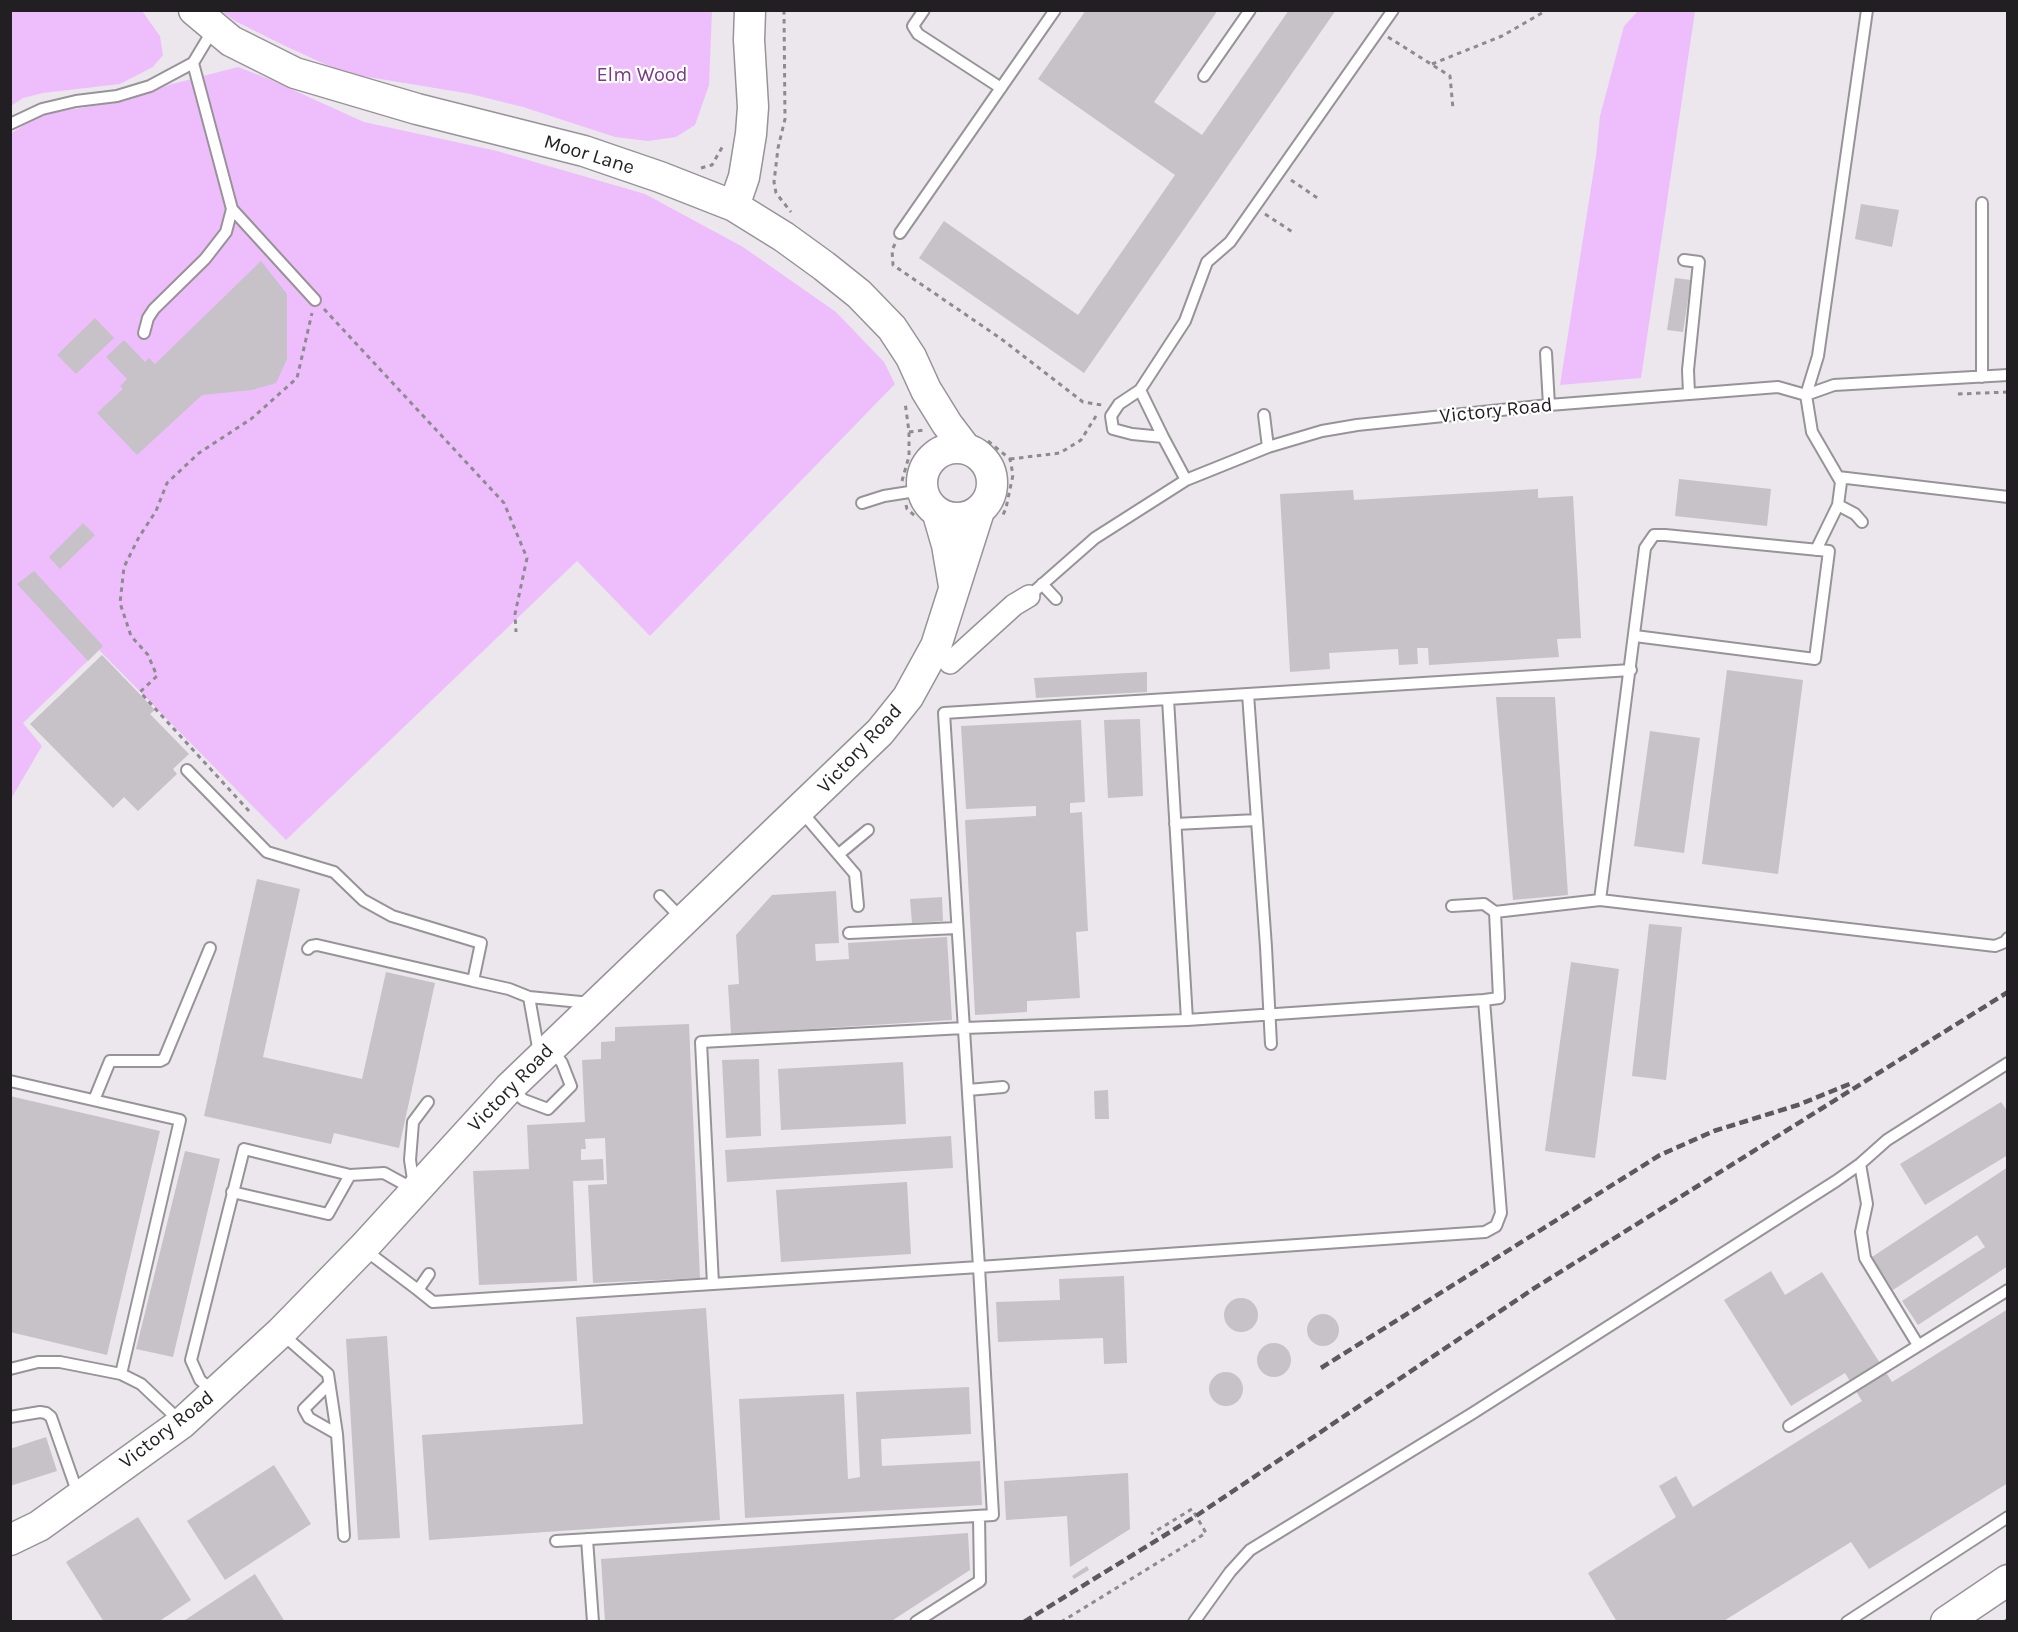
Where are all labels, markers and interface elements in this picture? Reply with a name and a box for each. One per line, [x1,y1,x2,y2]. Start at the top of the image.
park label: Elm Wood [596,63,688,87]
street label: Moor Lane [541,130,637,180]
street label: Victory Road [1438,393,1554,429]
street label: Victory Road [813,699,907,799]
street label: Victory Road [463,1039,559,1137]
street label: Victory Road [115,1386,219,1474]

